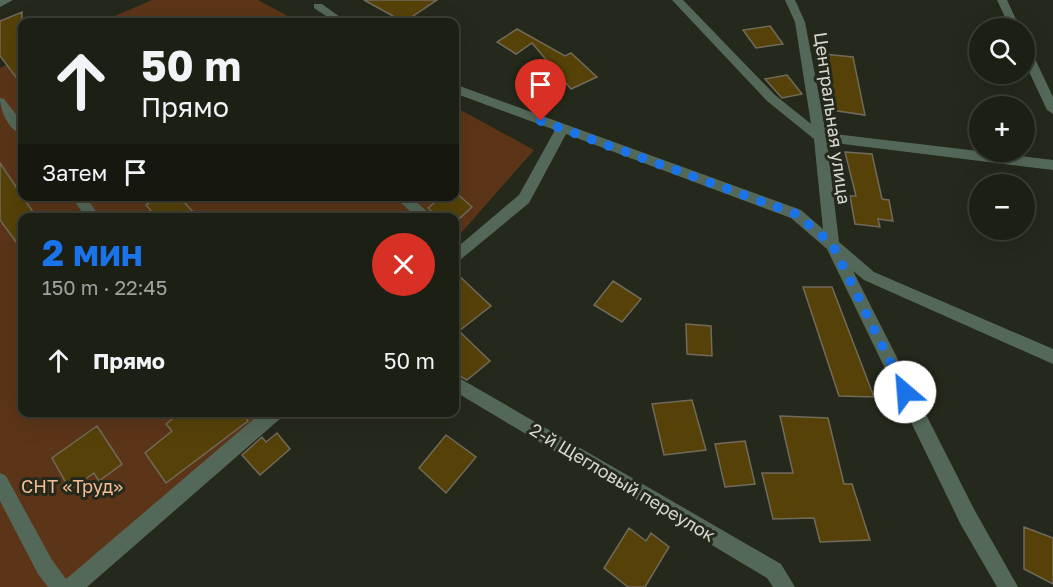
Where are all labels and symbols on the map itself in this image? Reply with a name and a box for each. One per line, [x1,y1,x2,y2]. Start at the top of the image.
street label: Центральная улица [810,30,856,206]
pin [515,59,566,121]
position arrow [873,360,937,424]
street label: 2-й Щегловый переулок [526,418,720,546]
park label: СНТ «Труд» [21,475,123,497]

